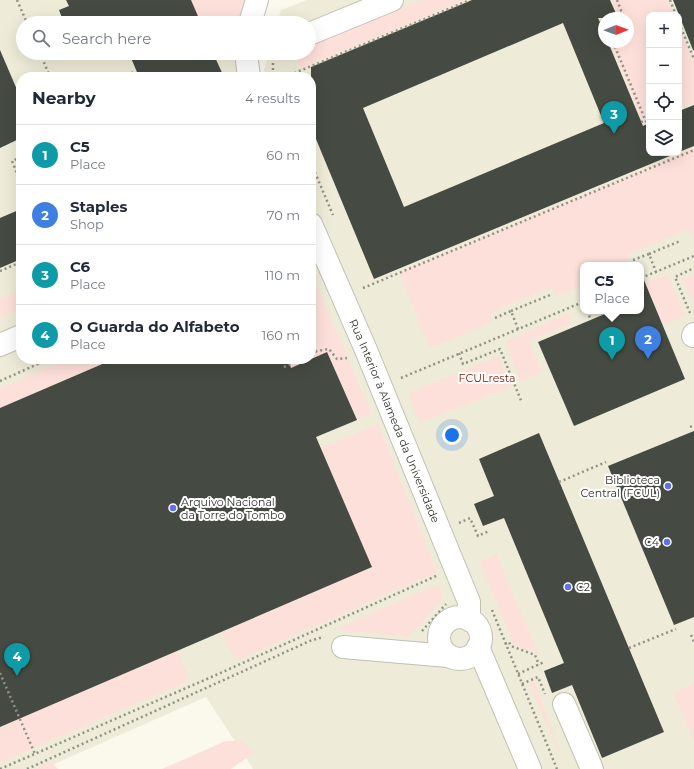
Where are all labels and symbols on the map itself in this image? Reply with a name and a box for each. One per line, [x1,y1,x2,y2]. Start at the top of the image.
north arrow [598,12,634,48]
pin: 3 [601,101,627,134]
street label: Rua Interior à Alameda da Universidade [346,317,443,525]
pin: 2 [635,326,661,359]
pin: 1 [599,327,625,360]
park label: FCULresta [459,371,515,385]
your location [442,425,462,445]
place label: Biblioteca Central (FCUL) [581,473,660,500]
marker: Biblioteca Central (FCUL) [663,481,673,491]
place label: Arquivo Nacional da Torre do Tombo [181,495,285,522]
marker: Arquivo Nacional da Torre do Tombo [168,503,178,513]
place label: C4 [644,535,660,549]
marker: C4 [662,537,672,547]
place label: C2 [576,580,590,594]
marker: C2 [563,582,573,592]
pin: 4 [4,643,30,676]

